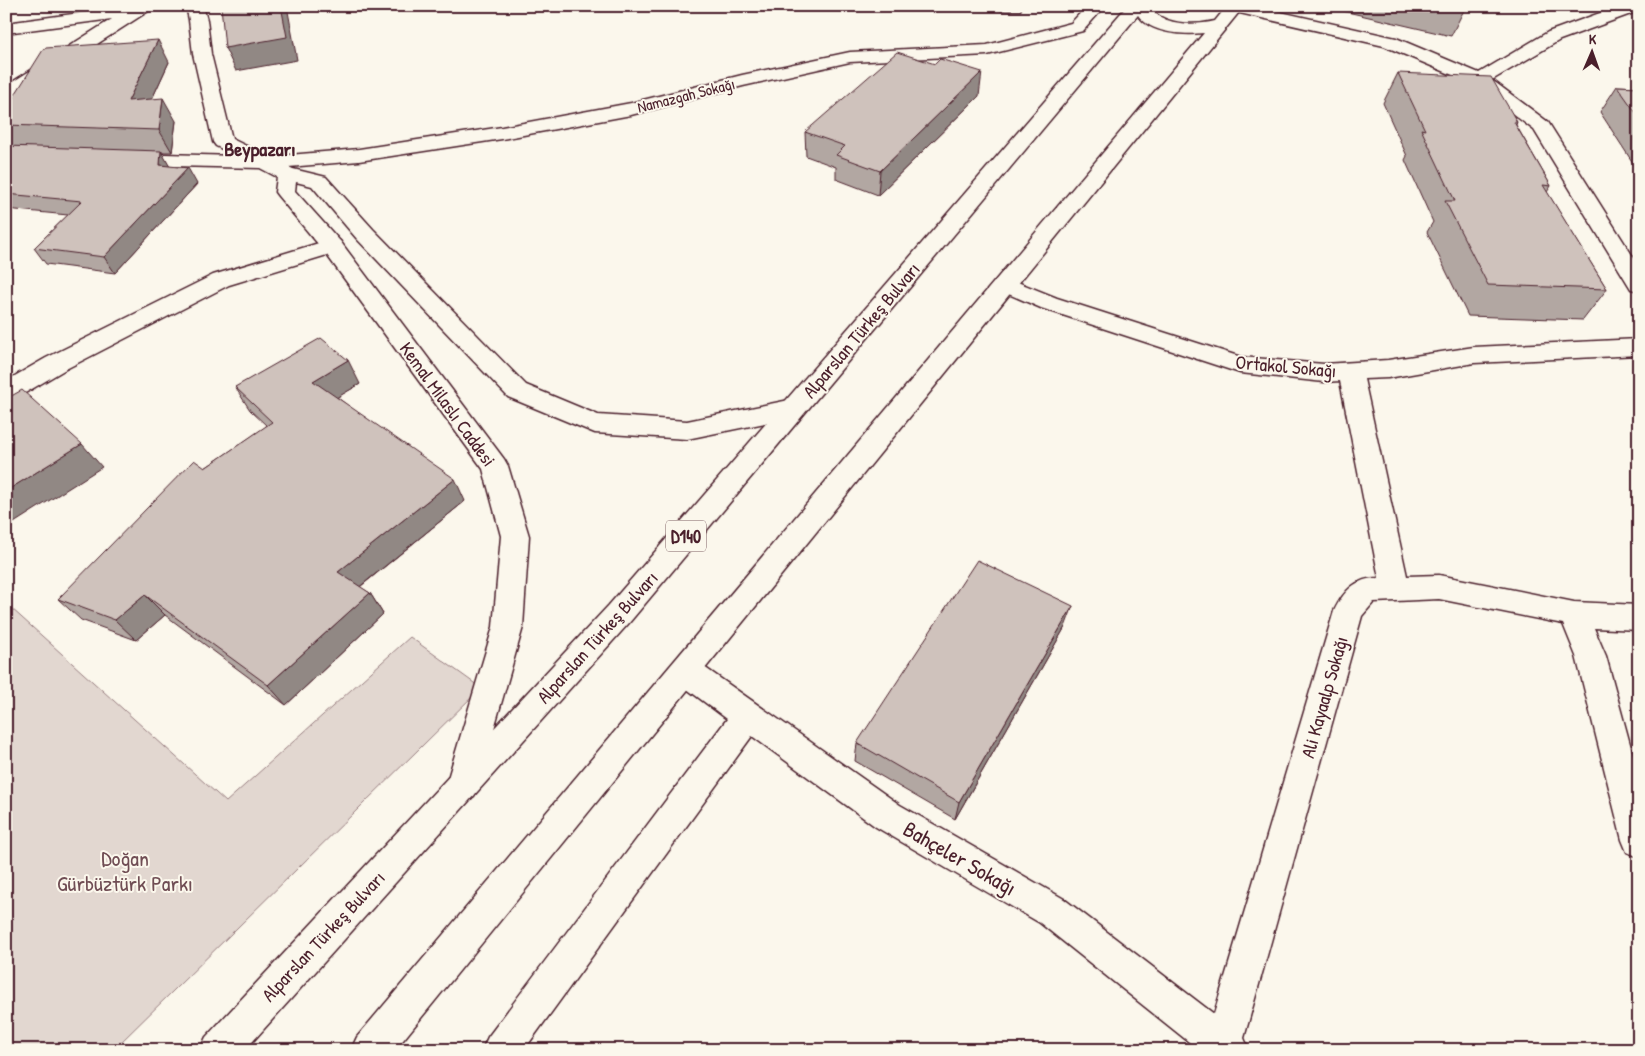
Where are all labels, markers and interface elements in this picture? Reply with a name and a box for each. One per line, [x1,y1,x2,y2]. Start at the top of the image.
north arrow [1568,28,1618,78]
text: K [1588,29,1597,48]
street label: Namazgah Sokağı [635,72,737,118]
district label: Beypazarı [224,135,296,163]
street label: Alparslan Türkeş Bulvarı [796,257,926,403]
street label: Kemal Milaslı Caddesi [394,336,502,472]
street label: Ortakol Sokağı [1234,349,1338,383]
road number: D140 [666,520,706,552]
street label: Alparslan Türkeş Bulvarı [531,565,663,709]
street label: Ali Kayaalp Sokağı [1294,633,1354,761]
street label: Bahçeler Sokağı [898,814,1022,902]
park label: Doğan Gürbüztürk Parkı [57,843,193,898]
street label: Alparslan Türkeş Bulvarı [256,865,390,1007]

